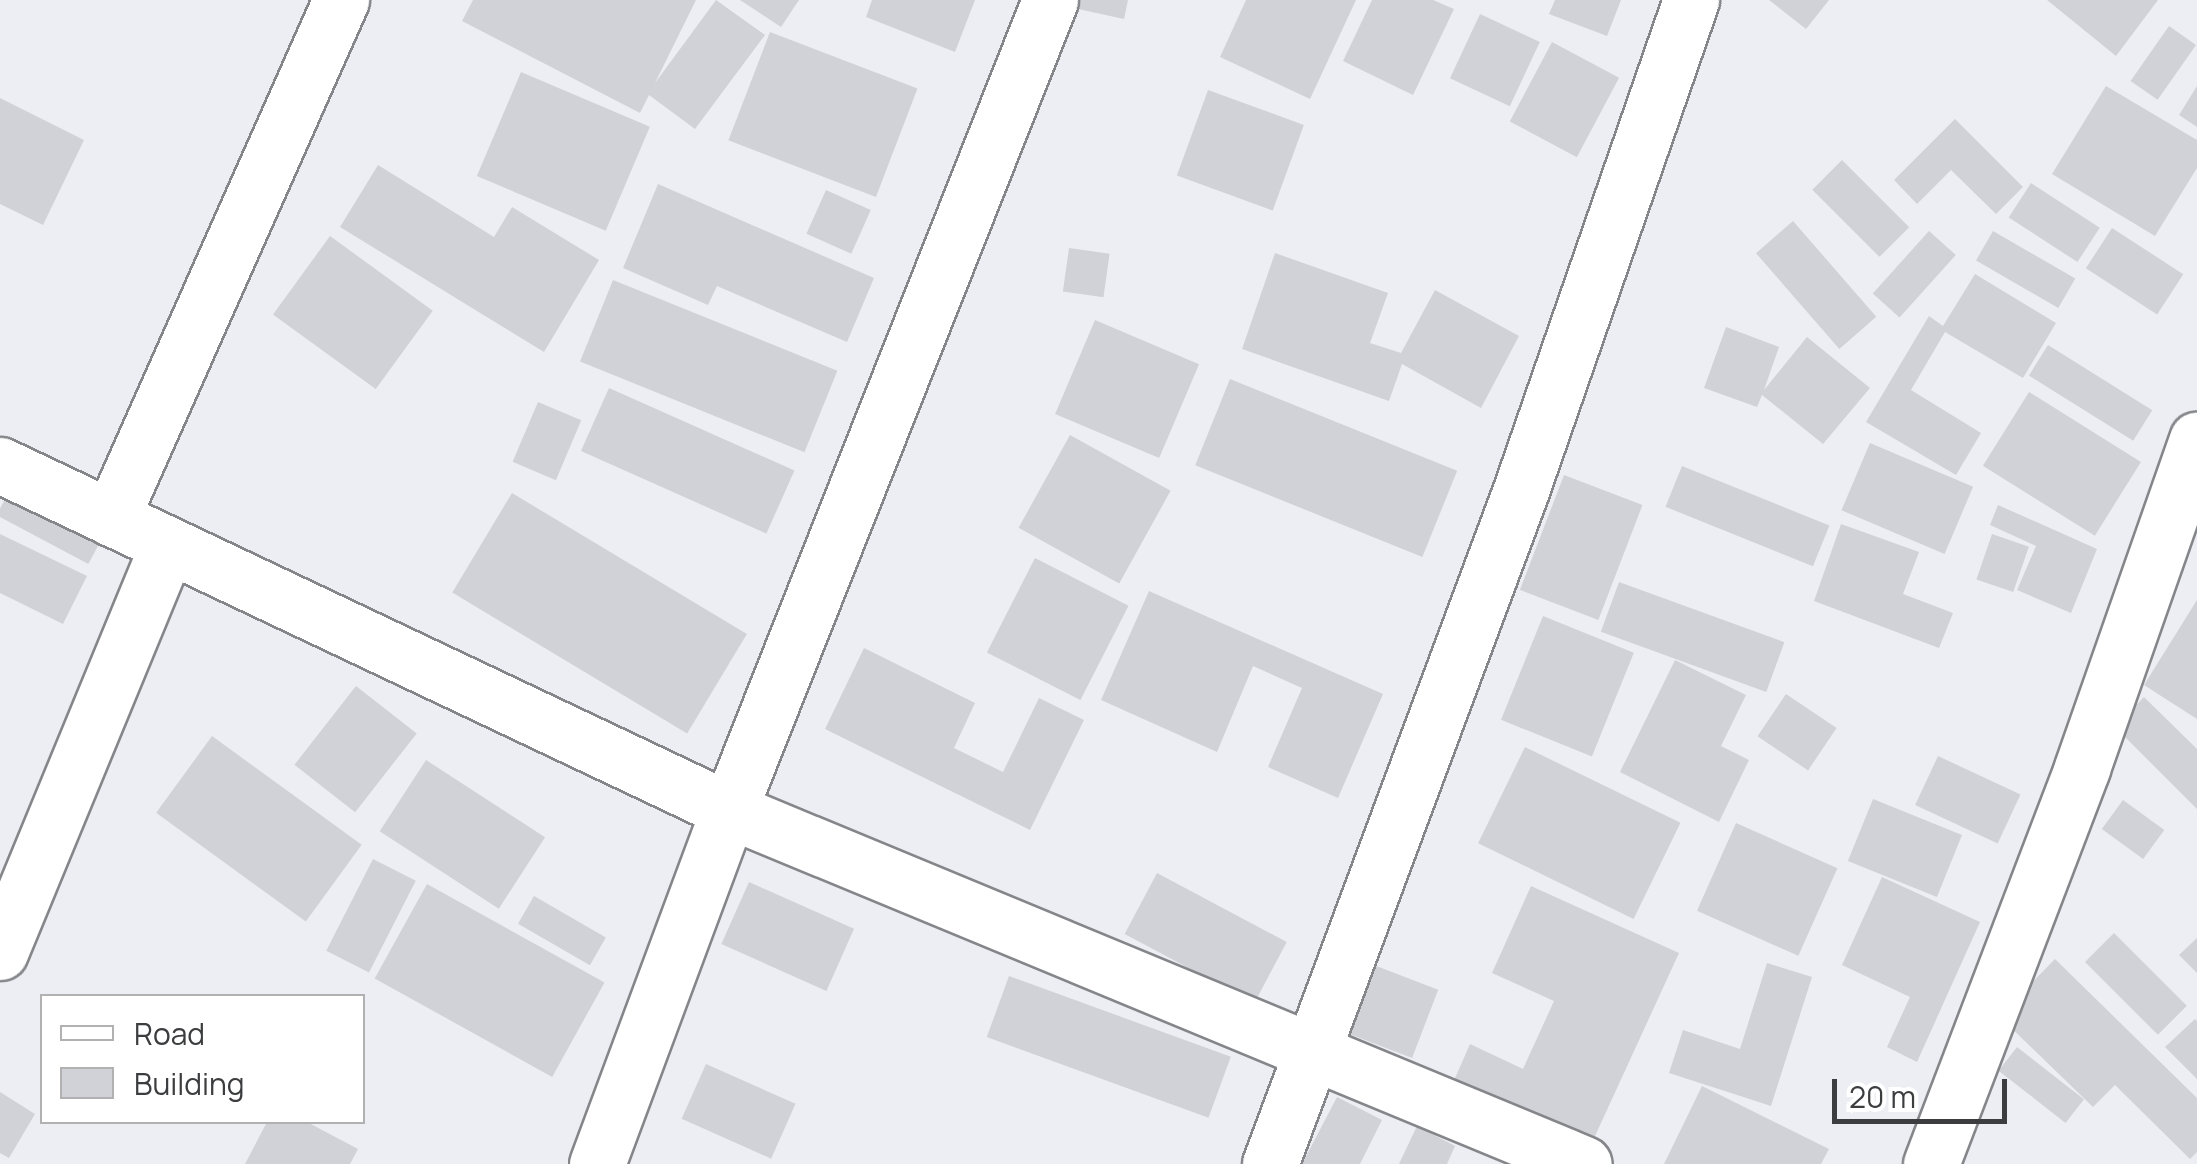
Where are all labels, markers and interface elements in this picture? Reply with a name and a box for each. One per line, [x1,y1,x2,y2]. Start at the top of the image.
legend [40,994,365,1124]
text: Road [134,1013,205,1054]
scale bar [1837,1059,2012,1121]
text: Building [134,1063,245,1104]
text: 20 m [1849,1076,1916,1117]

